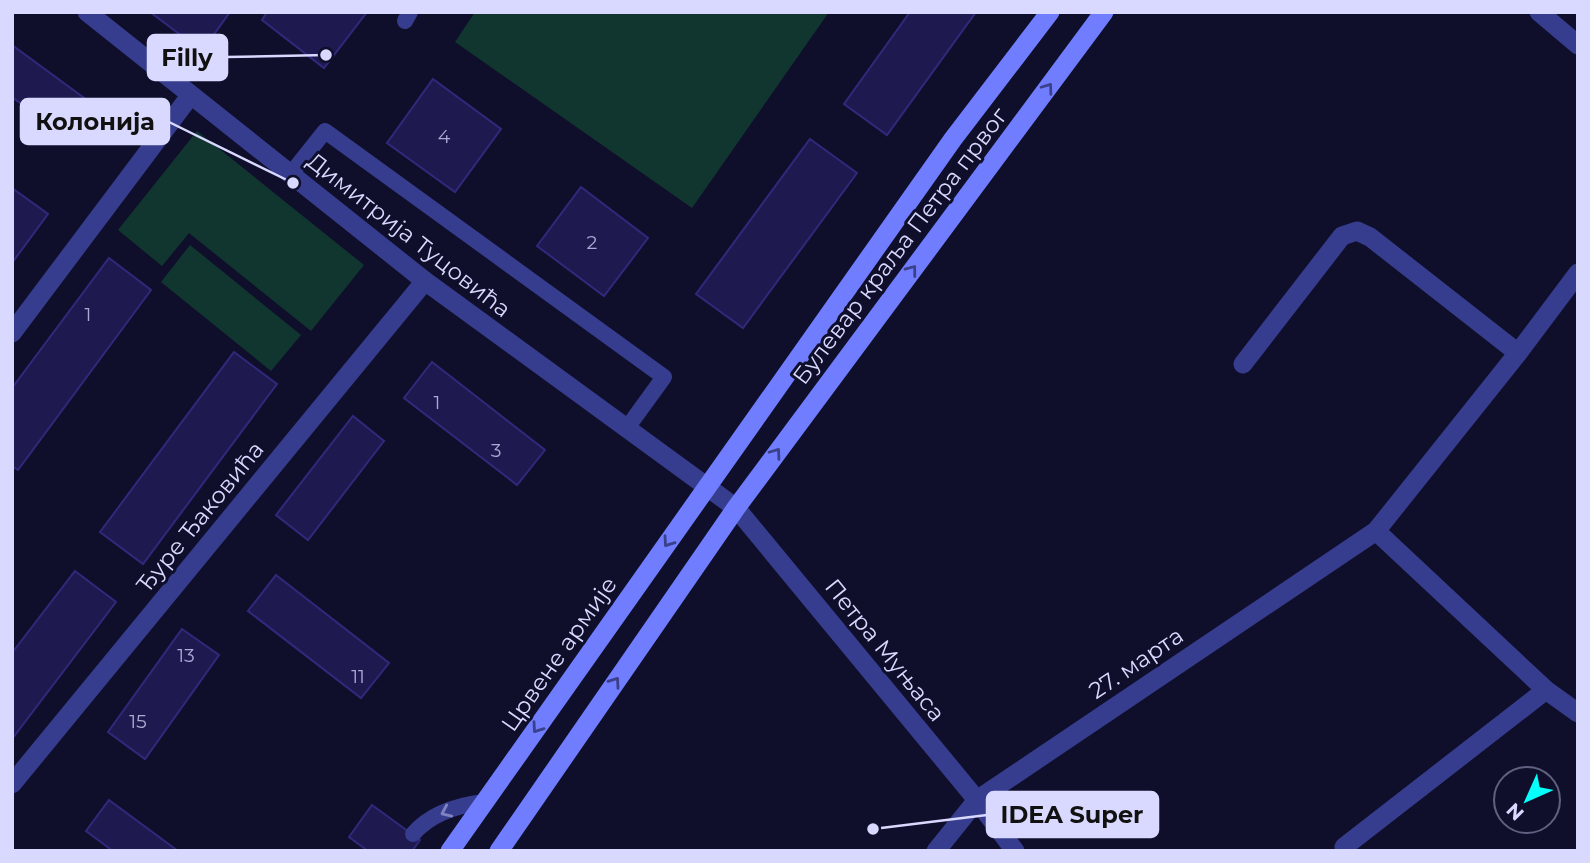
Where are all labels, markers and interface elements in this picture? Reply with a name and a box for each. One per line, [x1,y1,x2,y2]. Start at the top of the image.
callout: Filly [148,35,227,80]
text: Filly [161,43,213,72]
one-way arrow [1040,83,1052,96]
callout: Колонија [21,99,169,144]
street label: Булевар краља Петра првог [787,102,1013,390]
text: Колонија [35,107,155,136]
house number: 4 [438,125,451,148]
street label: Димитрија Туцовића [302,147,516,323]
house number: 2 [587,231,598,254]
one-way arrow [903,265,916,278]
house number: 1 [85,303,91,326]
house number: 1 [434,391,440,414]
street label: Ђуре Ђаковића [130,436,270,598]
house number: 3 [491,439,501,462]
one-way arrow [768,448,781,461]
one-way arrow [664,534,676,547]
street label: Црвене армије [495,571,623,737]
street label: Петра Муњаса [819,573,951,727]
street label: 27. марта [1084,621,1188,705]
house number: 13 [177,644,195,667]
house number: 11 [351,665,365,688]
one-way arrow [607,677,619,690]
house number: 15 [129,710,147,733]
one-way arrow [533,720,545,733]
north arrow [1492,765,1562,835]
callout: IDEA Super [987,792,1158,837]
text: N [1502,798,1529,825]
text: IDEA Super [1001,800,1143,829]
one-way arrow [441,804,453,818]

